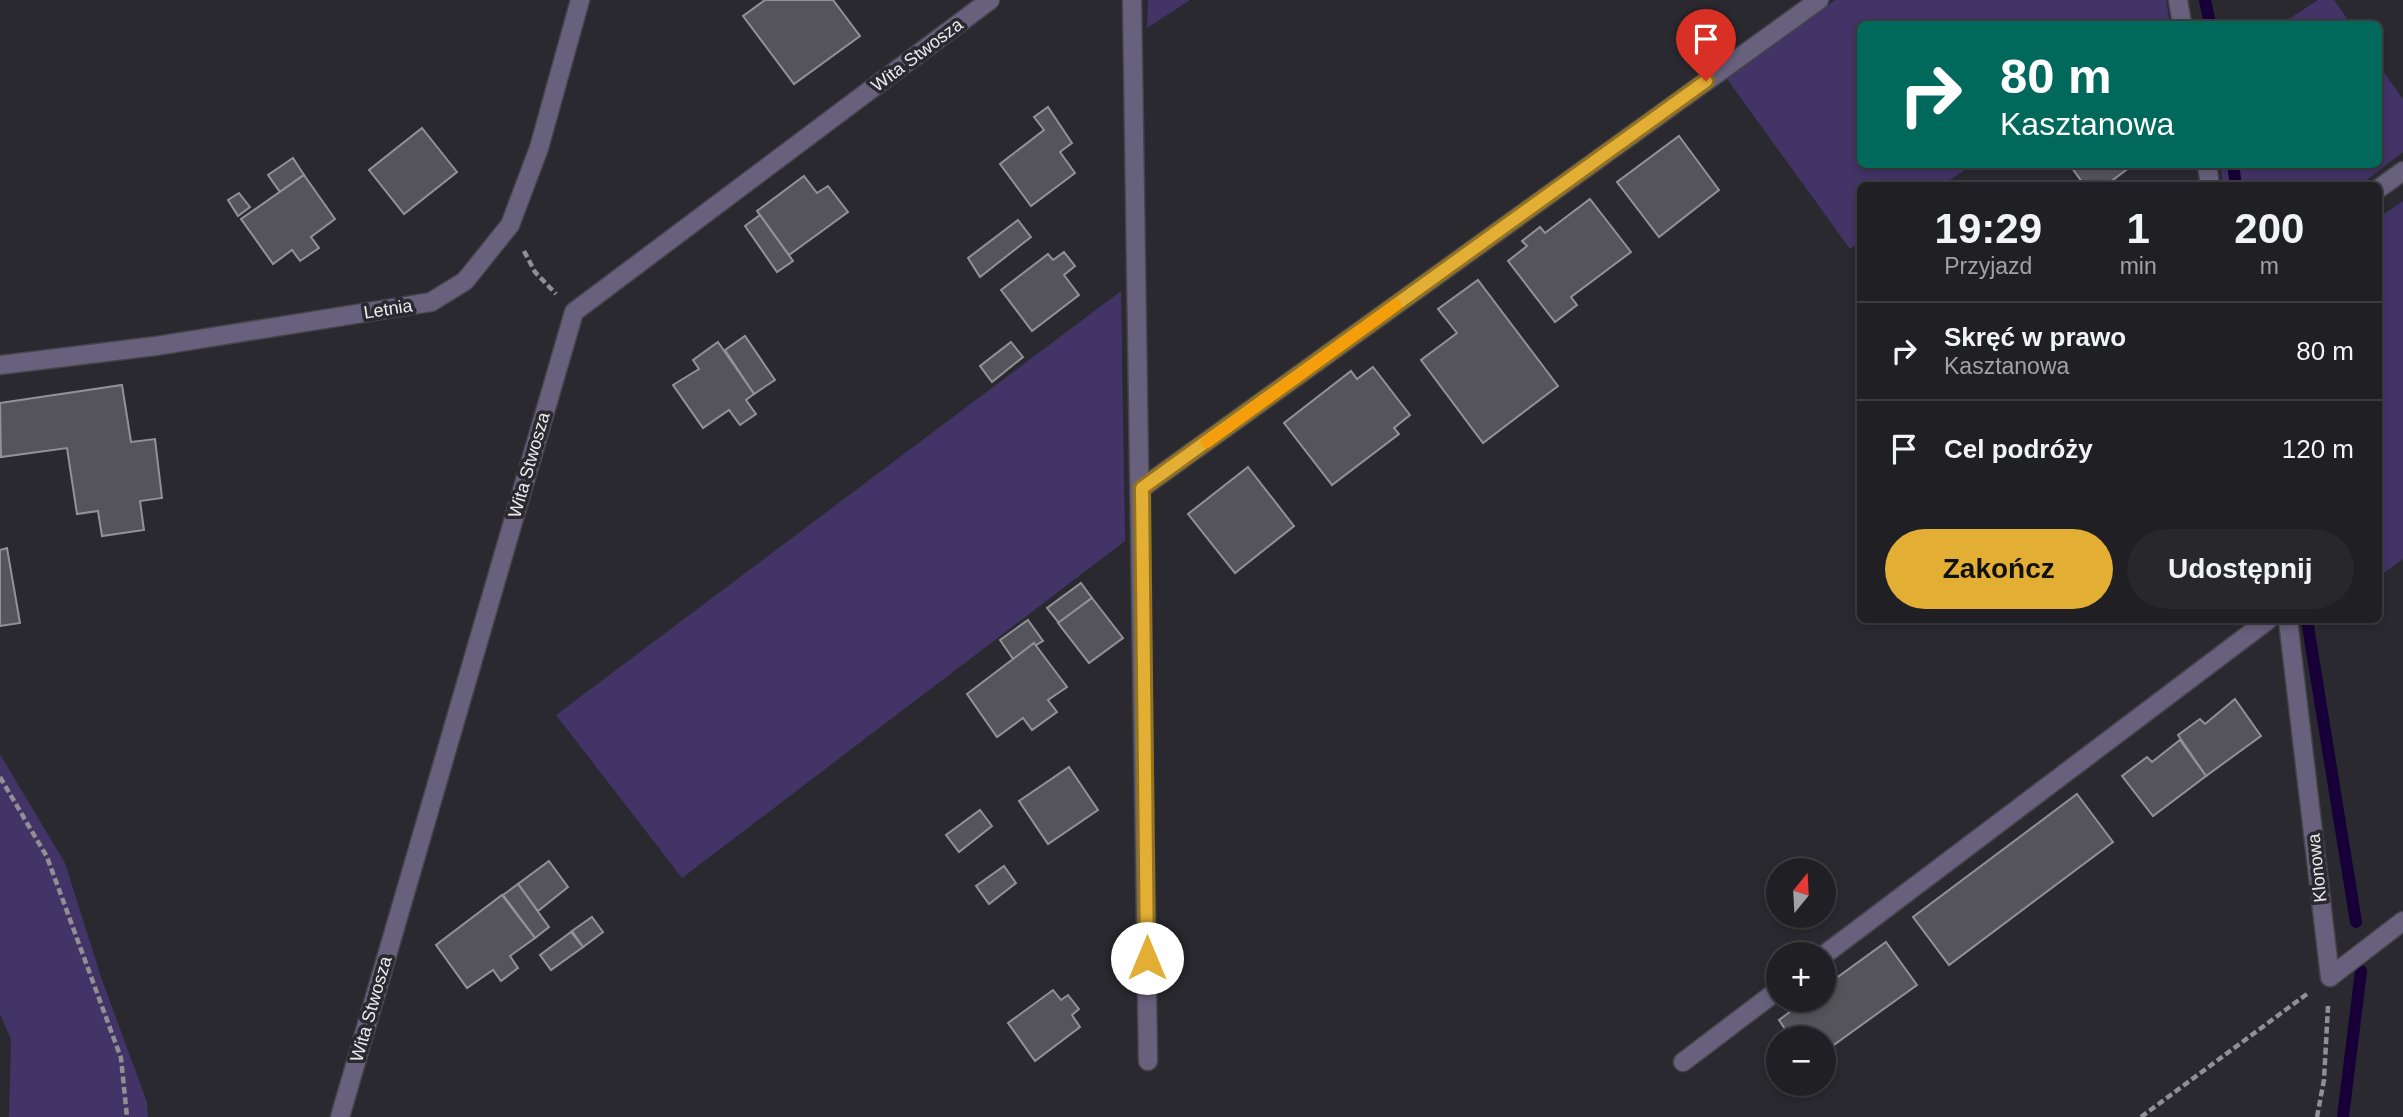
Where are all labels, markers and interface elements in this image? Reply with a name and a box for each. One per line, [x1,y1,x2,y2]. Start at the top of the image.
pin [1676,9,1736,81]
street label: Wita Stwosza [867,14,967,96]
icon: arrive [1687,20,1725,58]
icon: right [1885,49,1976,140]
text: 80 m [2000,49,2112,103]
text: Kasztanowa [2000,106,2174,142]
text: 19:29 [1935,205,2042,252]
text: 1 [2126,205,2150,252]
text: 200 [2234,205,2304,252]
text: Przyjazd [1944,253,2032,279]
text: min [2120,253,2157,279]
text: m [2260,253,2279,279]
street label: Letnia [362,295,415,323]
text: Skręć w prawo [1944,322,2126,352]
icon: right [1885,332,1923,370]
text: 80 m [2296,336,2354,366]
text: Kasztanowa [1944,353,2069,379]
street label: Wita Stwosza [504,409,554,520]
icon: arrive [1885,430,1923,468]
text: Cel podróży [1944,434,2093,464]
text: 120 m [2282,434,2354,464]
button: Zakończ [1885,529,2113,609]
button: Udostępnij [2127,529,2354,609]
street label: Klonowa [2303,832,2331,903]
north arrow [1766,858,1836,928]
map controls [1766,858,1836,1096]
position arrow [1110,921,1184,995]
button: + [1766,942,1836,1012]
street label: Wita Stwosza [346,953,396,1064]
button: − [1766,1026,1836,1096]

